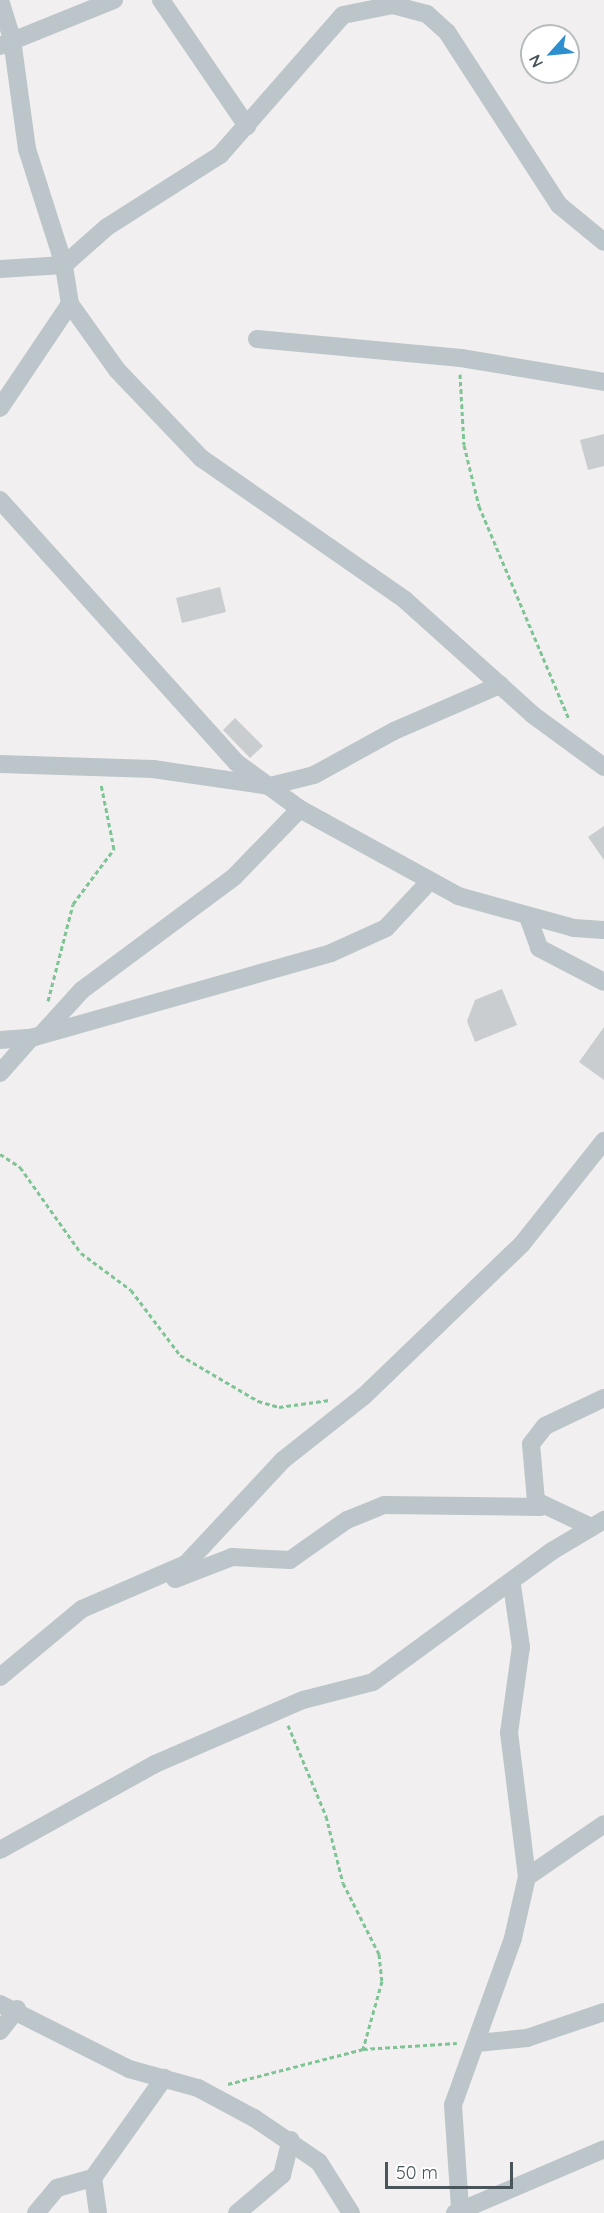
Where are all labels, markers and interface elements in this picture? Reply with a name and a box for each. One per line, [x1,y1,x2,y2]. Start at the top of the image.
north arrow [520,24,580,84]
text: N [524,51,547,71]
scale bar [388,2150,516,2188]
text: 50 m [396,2161,438,2184]

